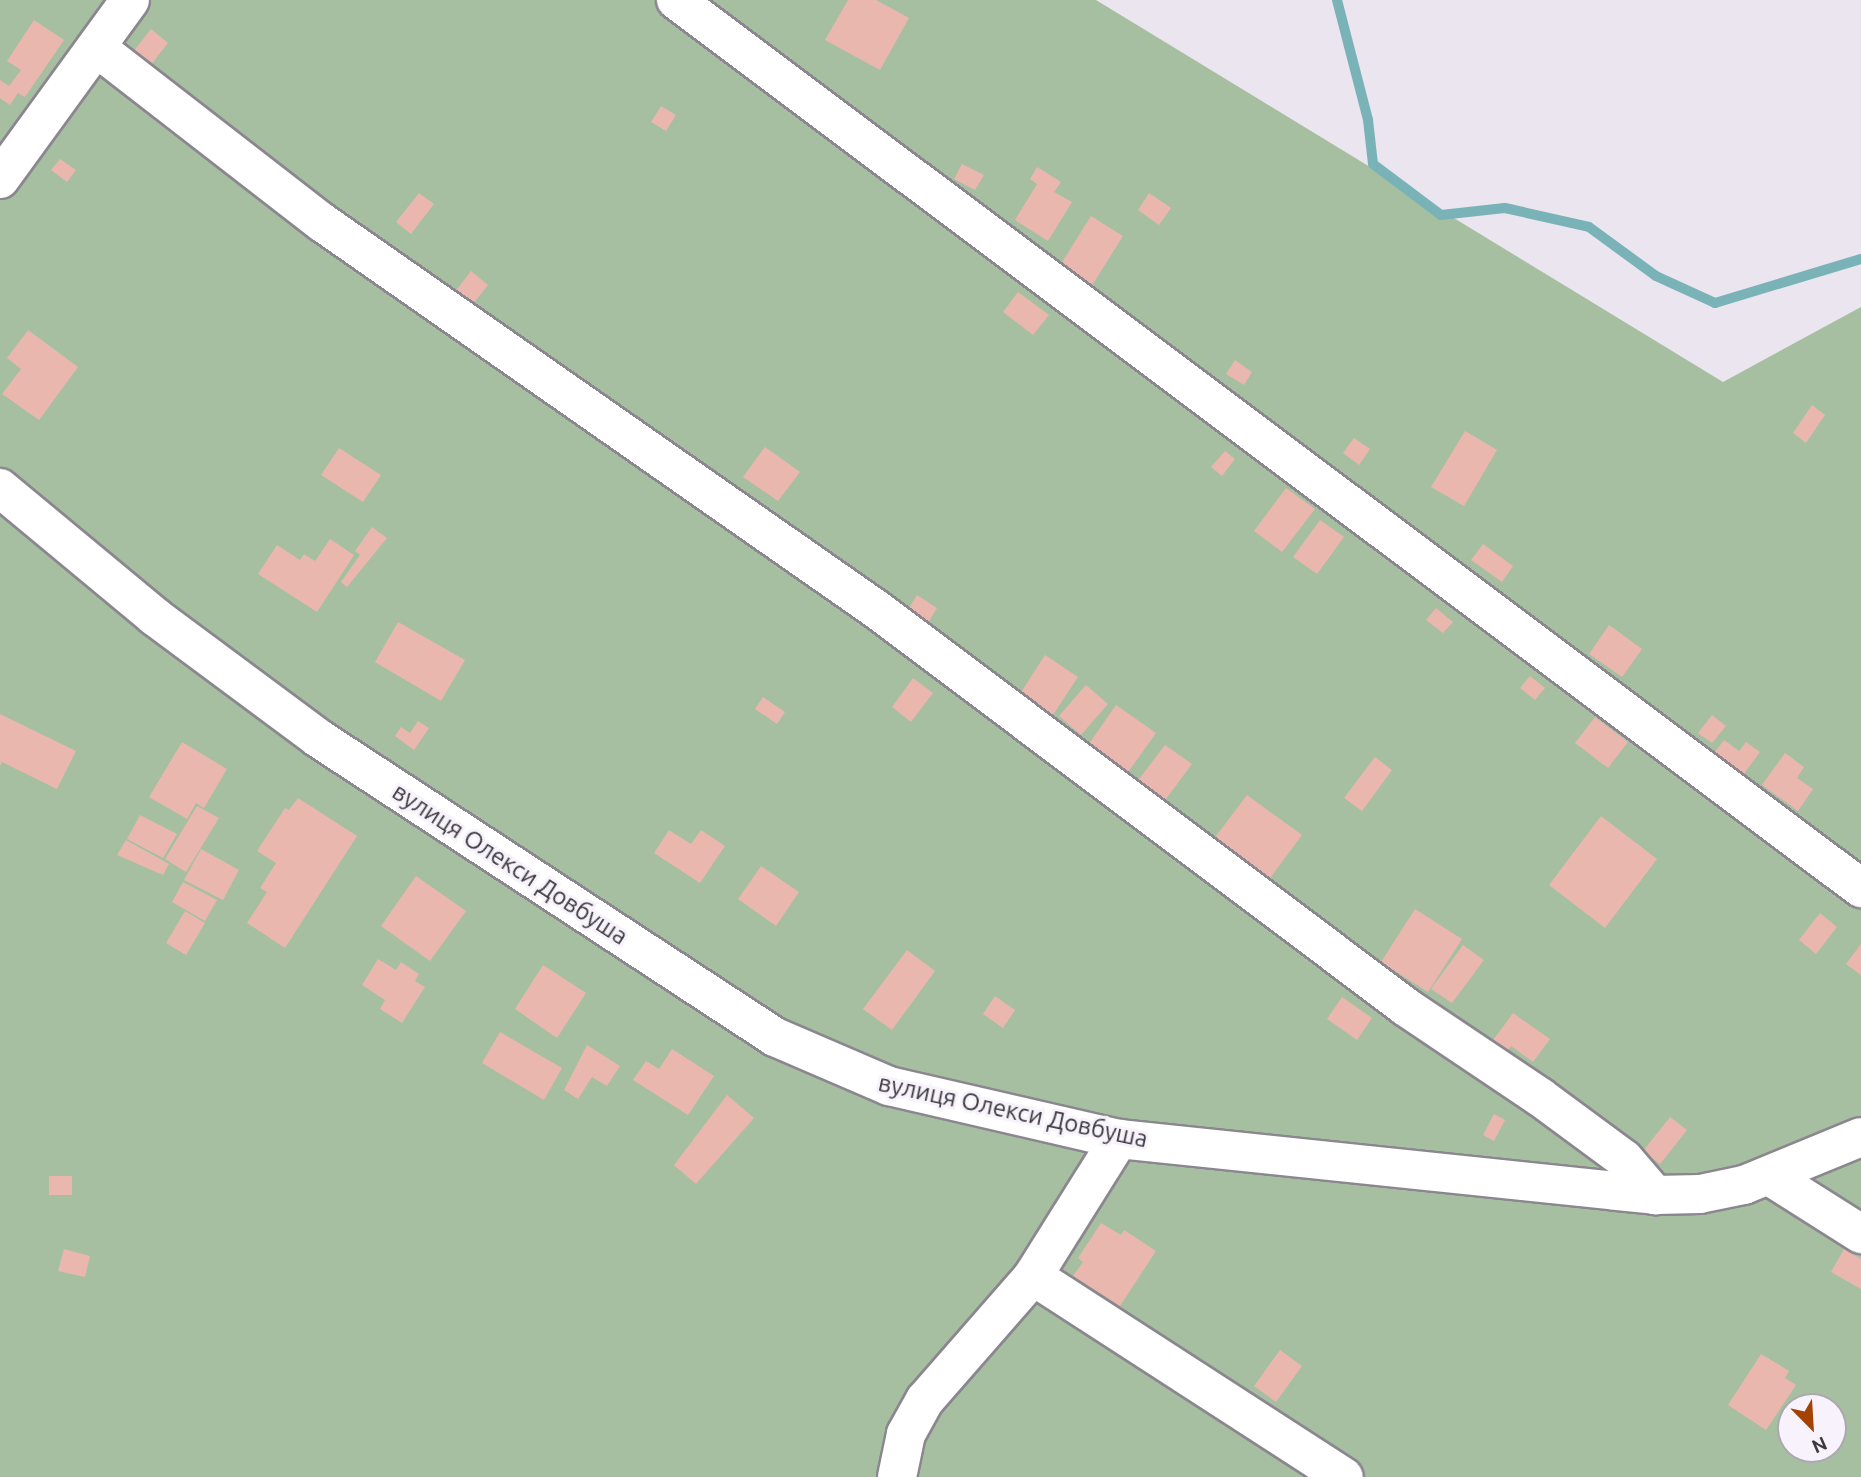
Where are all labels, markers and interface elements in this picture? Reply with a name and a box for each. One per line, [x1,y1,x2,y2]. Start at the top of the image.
street label: вулиця Олекси Довбуша [387,777,633,951]
street label: вулиця Олекси Довбуша [876,1068,1150,1154]
north arrow [1777,1393,1847,1463]
text: N [1809,1432,1831,1458]

